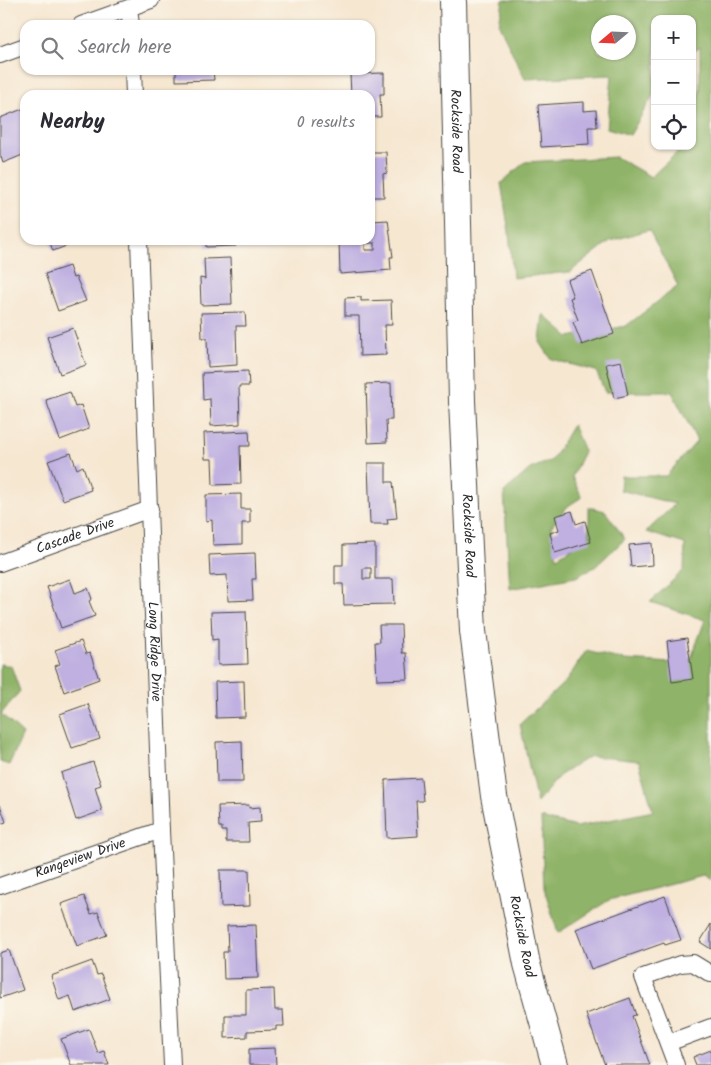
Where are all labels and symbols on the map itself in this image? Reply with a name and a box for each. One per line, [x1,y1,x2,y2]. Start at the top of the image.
north arrow [591,15,636,60]
street label: Rockside Road [444,89,468,174]
street label: Rockside Road [455,493,481,579]
street label: Cascade Drive [33,511,118,560]
street label: Long Ridge Drive [141,601,167,703]
street label: Rangeview Drive [32,832,129,884]
street label: Rockside Road [503,893,542,981]

